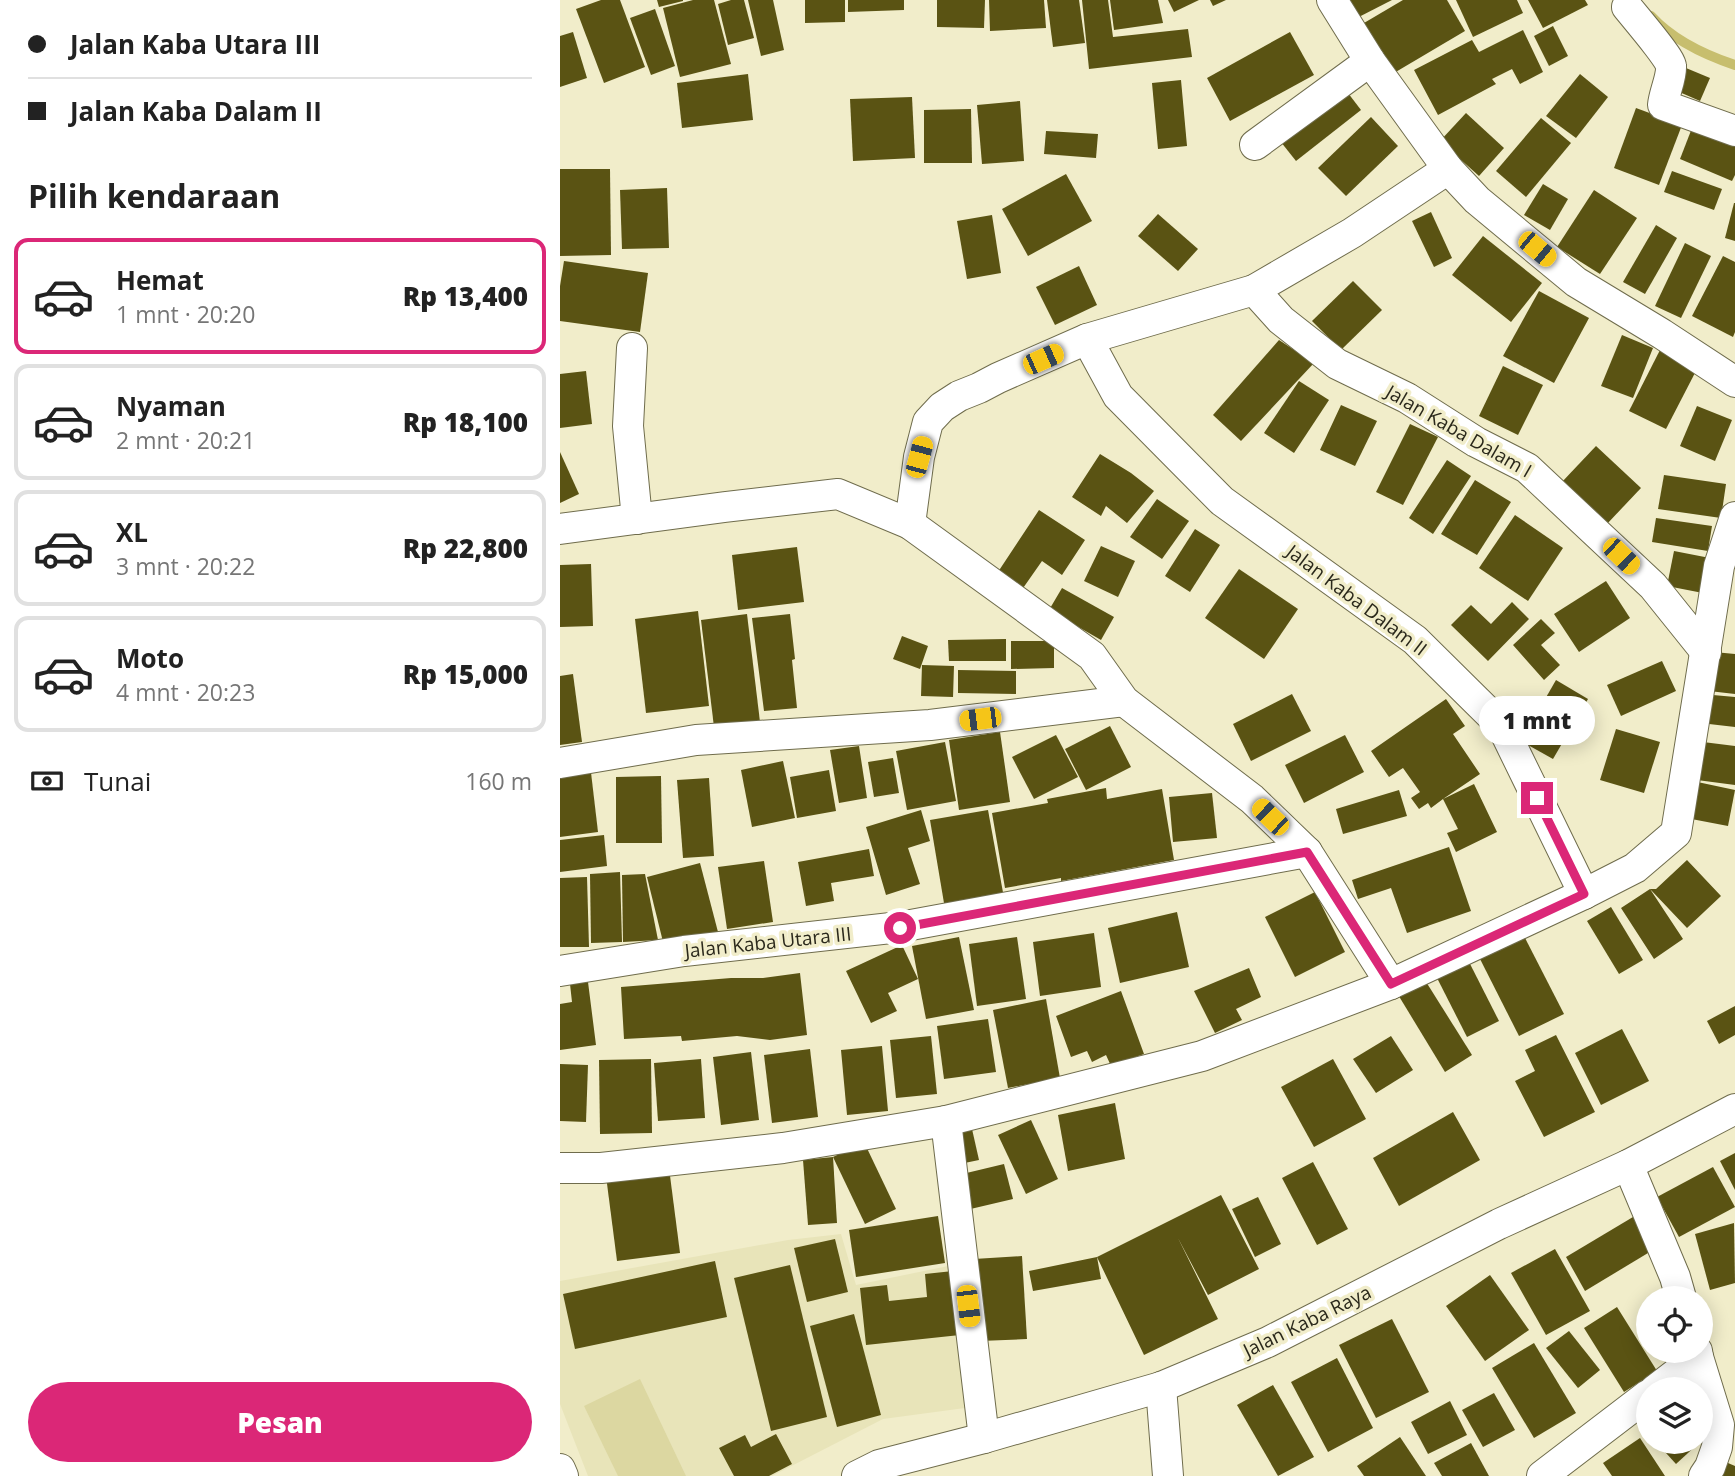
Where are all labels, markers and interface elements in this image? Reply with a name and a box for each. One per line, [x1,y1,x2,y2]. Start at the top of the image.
text: Jalan Kaba Utara III [70,26,320,62]
text: Jalan Kaba Dalam II [70,93,322,129]
text: Pilih kendaraan [28,174,280,217]
car [1515,227,1560,271]
text: Hemat [116,262,204,298]
icon: car [32,265,95,328]
text: Rp 13,400 [403,278,528,314]
text: 1 mnt · 20:20 [116,298,255,330]
car [1020,341,1067,377]
street label: Jalan Kaba Dalam I [1380,378,1537,483]
text: Nyaman [116,388,226,424]
icon: car [32,391,95,454]
text: Rp 18,100 [403,404,528,440]
text: 2 mnt · 20:21 [116,424,255,456]
car [904,434,935,480]
text: XL [116,514,148,550]
icon: car [32,517,95,580]
text: Rp 22,800 [403,530,528,566]
car [1599,534,1644,578]
street label: Jalan Kaba Dalam II [1280,537,1433,661]
text: 3 mnt · 20:22 [116,550,255,582]
text: Moto [116,640,184,676]
icon: car [32,643,95,706]
text: Rp 15,000 [403,656,528,692]
text: 4 mnt · 20:23 [116,676,255,708]
callout: 1 mnt [1479,696,1595,746]
text: 1 mnt [1503,704,1571,736]
car [958,706,1003,732]
icon: cash [28,762,66,800]
text: Tunai [84,763,151,799]
text: 160 m [465,765,532,797]
route end [1521,782,1553,814]
car [1248,795,1293,839]
route start [884,912,916,944]
street label: Jalan Kaba Utara III [681,920,853,964]
street label: Jalan Kaba Raya [1237,1279,1375,1364]
car [956,1284,981,1328]
map controls [1636,1286,1713,1454]
button: locate [1636,1286,1713,1363]
button: layers [1636,1377,1713,1454]
button: Pesan [28,1382,532,1462]

